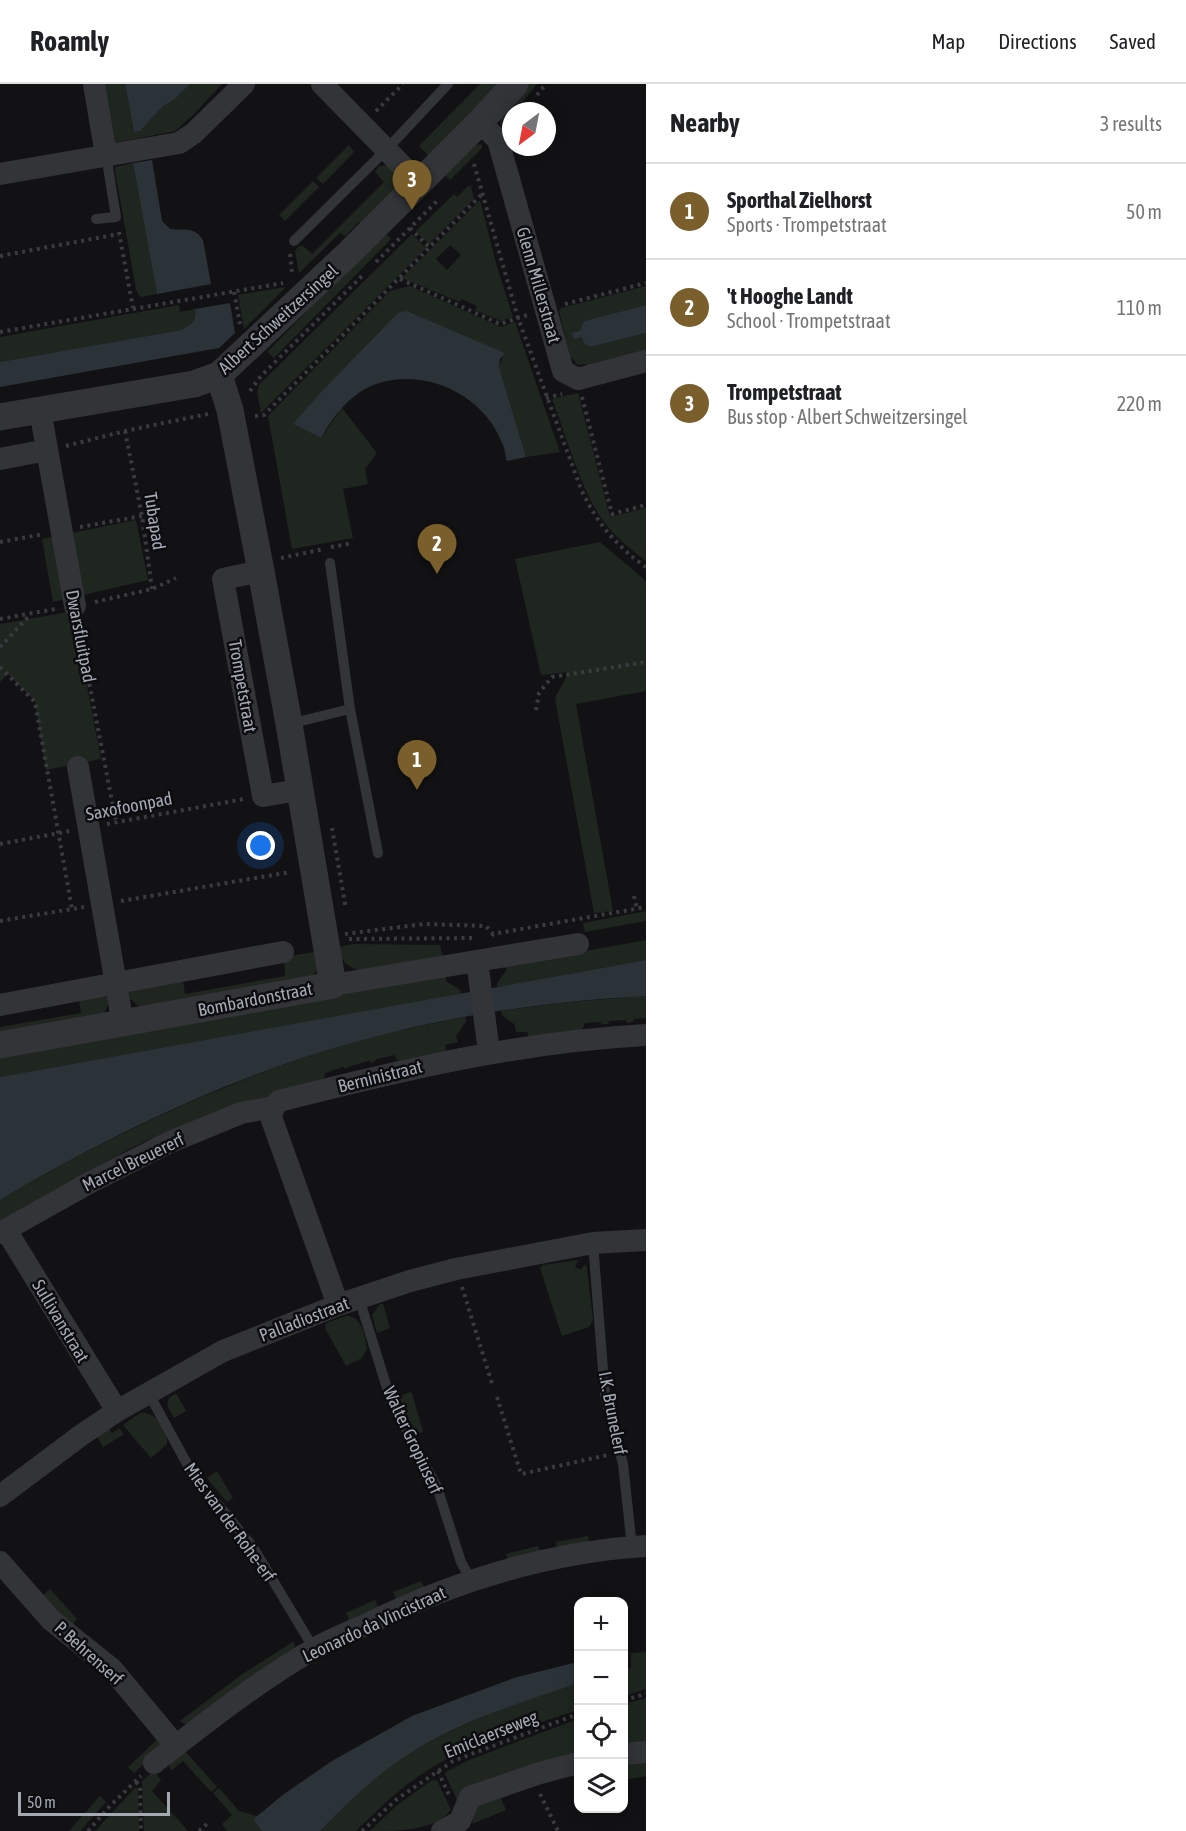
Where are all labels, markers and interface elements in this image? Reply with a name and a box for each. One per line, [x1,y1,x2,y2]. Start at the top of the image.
text: Roamly [30,25,109,57]
text: Map [931,29,965,53]
text: Directions [998,29,1077,53]
text: Saved [1110,29,1156,53]
north arrow [502,102,556,156]
text: Nearby [670,108,740,138]
text: 3 results [1100,112,1162,135]
pin: 3 [392,160,432,210]
text: Sporthal Zielhorst [727,187,872,213]
text: 1 [685,200,694,223]
text: 50 m [1126,200,1162,223]
text: Sports · Trompetstraat [727,213,887,236]
street label: Glenn Millerstraat [512,225,566,345]
street label: Albert Schweitzersingel [214,260,342,378]
text: 't Hooghe Landt [727,283,853,309]
text: 2 [685,296,694,319]
text: 110 m [1117,296,1162,319]
text: School · Trompetstraat [727,309,891,332]
text: Trompetstraat [727,379,842,405]
text: 3 [685,392,694,415]
text: 220 m [1117,392,1162,415]
text: Bus stop · Albert Schweitzersingel [727,405,968,428]
street label: Tubapad [140,491,170,551]
pin: 2 [418,524,456,574]
street label: Dwarsfluitpad [62,588,100,684]
street label: Trompetstraat [225,638,261,734]
pin: 1 [398,740,436,790]
street label: Saxofoonpad [84,787,174,825]
your location [246,831,275,860]
street label: Bombardonstraat [196,978,314,1020]
street label: Berninistraat [336,1055,424,1097]
street label: Marcel Breuererf [79,1128,187,1196]
street label: Sullivanstraat [28,1276,94,1366]
street label: Palladiostraat [256,1292,352,1346]
street label: I.K. Brunelerf [595,1369,631,1457]
street label: Walter Gropiuserf [379,1383,447,1497]
street label: Mies van der Rohe-erf [180,1459,280,1585]
street label: Leonardo da Vincistraat [299,1582,449,1666]
map controls [574,1597,628,1813]
button: + [574,1597,628,1651]
street label: P. Behrenserf [50,1617,128,1689]
button: − [574,1651,628,1705]
button: locate [574,1705,628,1759]
street label: Emiclaerseweg [441,1706,541,1762]
button: layers [574,1759,628,1813]
scale bar [18,1789,170,1816]
text: 50 m [27,1793,56,1811]

